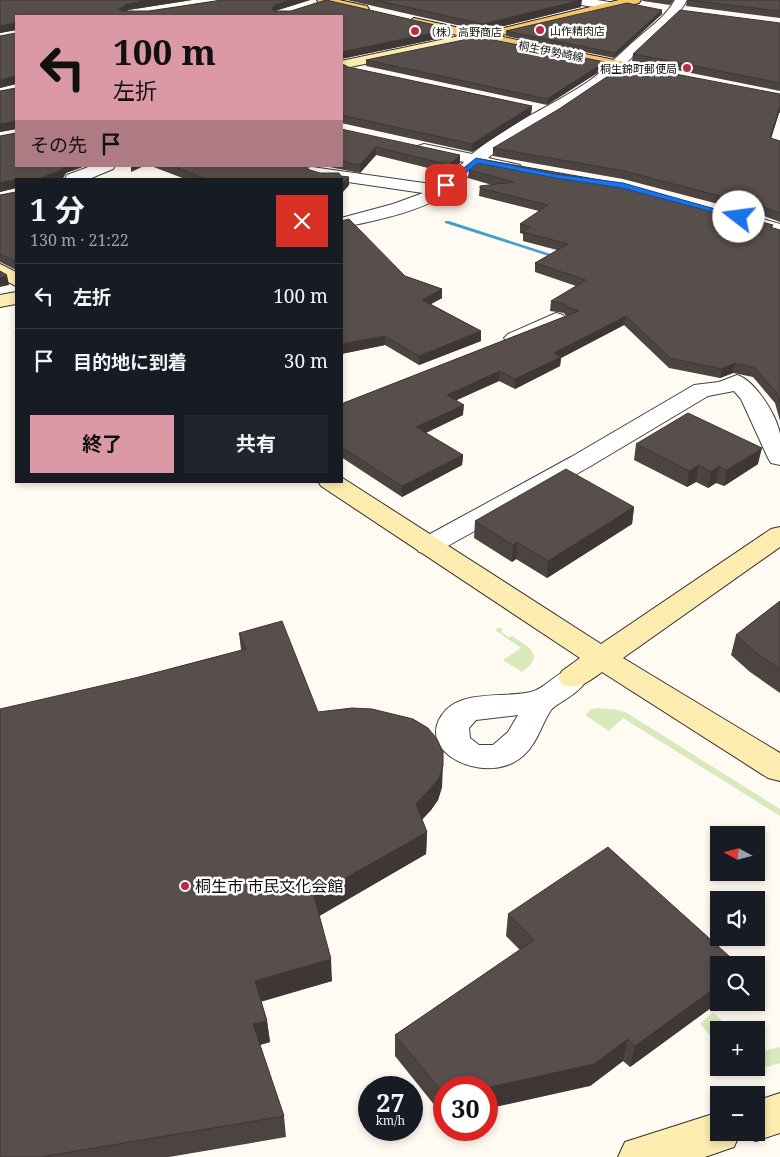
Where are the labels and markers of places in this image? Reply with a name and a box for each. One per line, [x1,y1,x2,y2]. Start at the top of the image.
place label: 山作精肉店 [550,23,605,38]
place label: （株）高野商店 [425,24,502,39]
marker: 山作精肉店 [534,24,546,36]
marker: （株）高野商店 [409,25,421,37]
place label: 桐生錦町郵便局 [600,61,677,76]
marker: 桐生錦町郵便局 [681,62,693,74]
pin [425,164,467,206]
place label: 桐生市 市民文化会館 [195,875,343,897]
marker: 桐生市 市民文化会館 [179,880,191,892]

